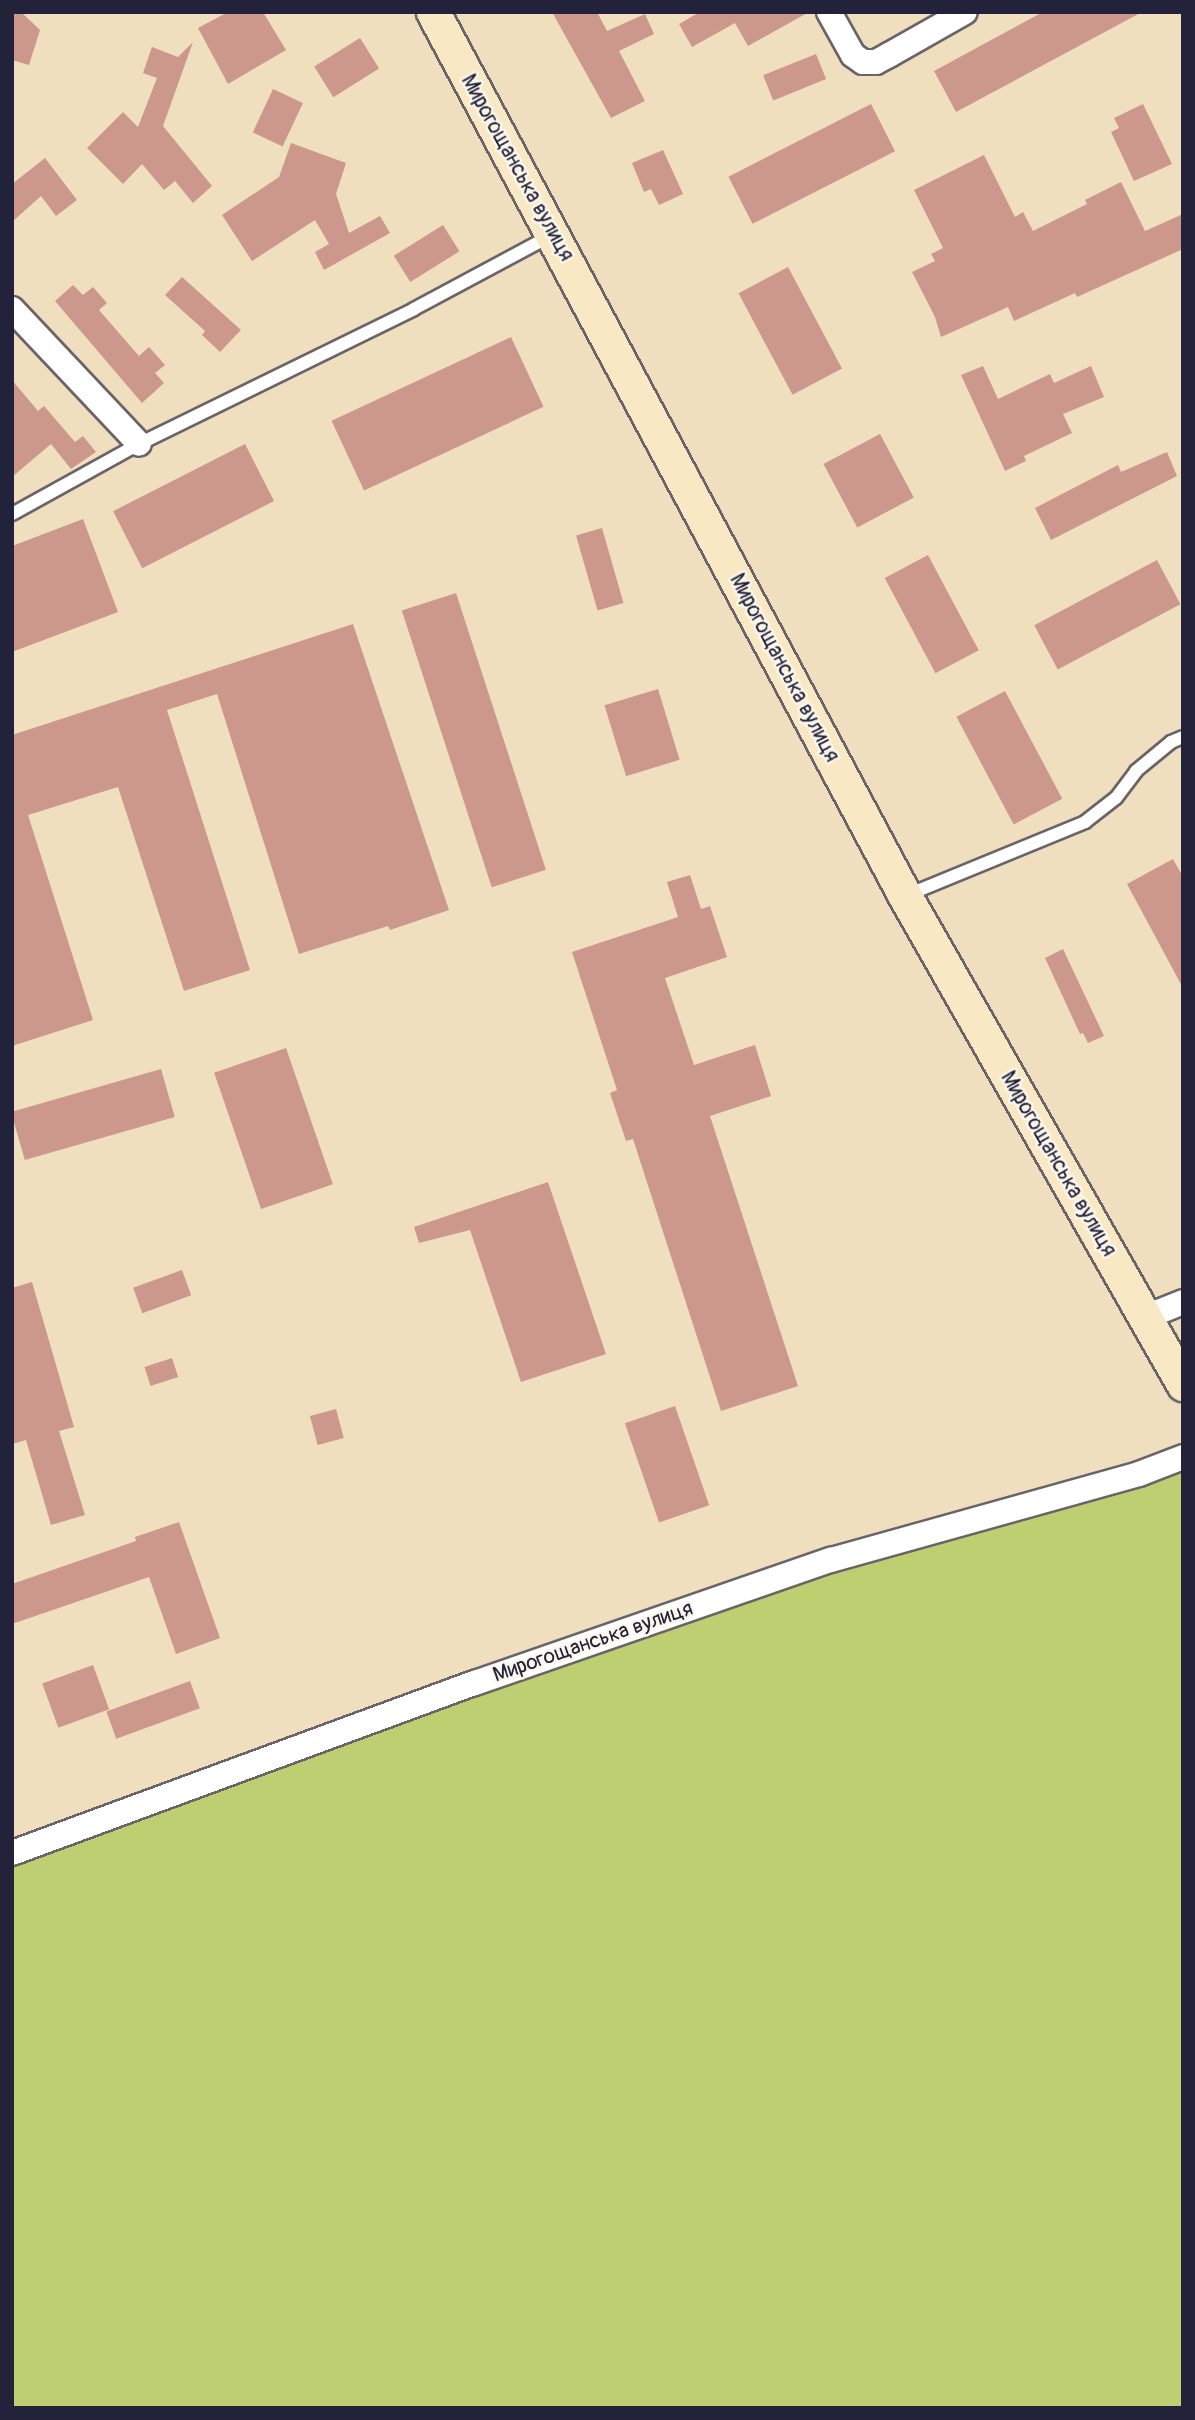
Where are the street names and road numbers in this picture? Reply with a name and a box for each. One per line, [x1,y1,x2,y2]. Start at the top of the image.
street label: Мирогощанська вулиця [455,70,579,266]
street label: Мирогощанська вулиця [724,570,844,766]
street label: Мирогощанська вулиця [995,1067,1121,1261]
street label: Мирогощанська вулиця [490,1596,696,1688]

